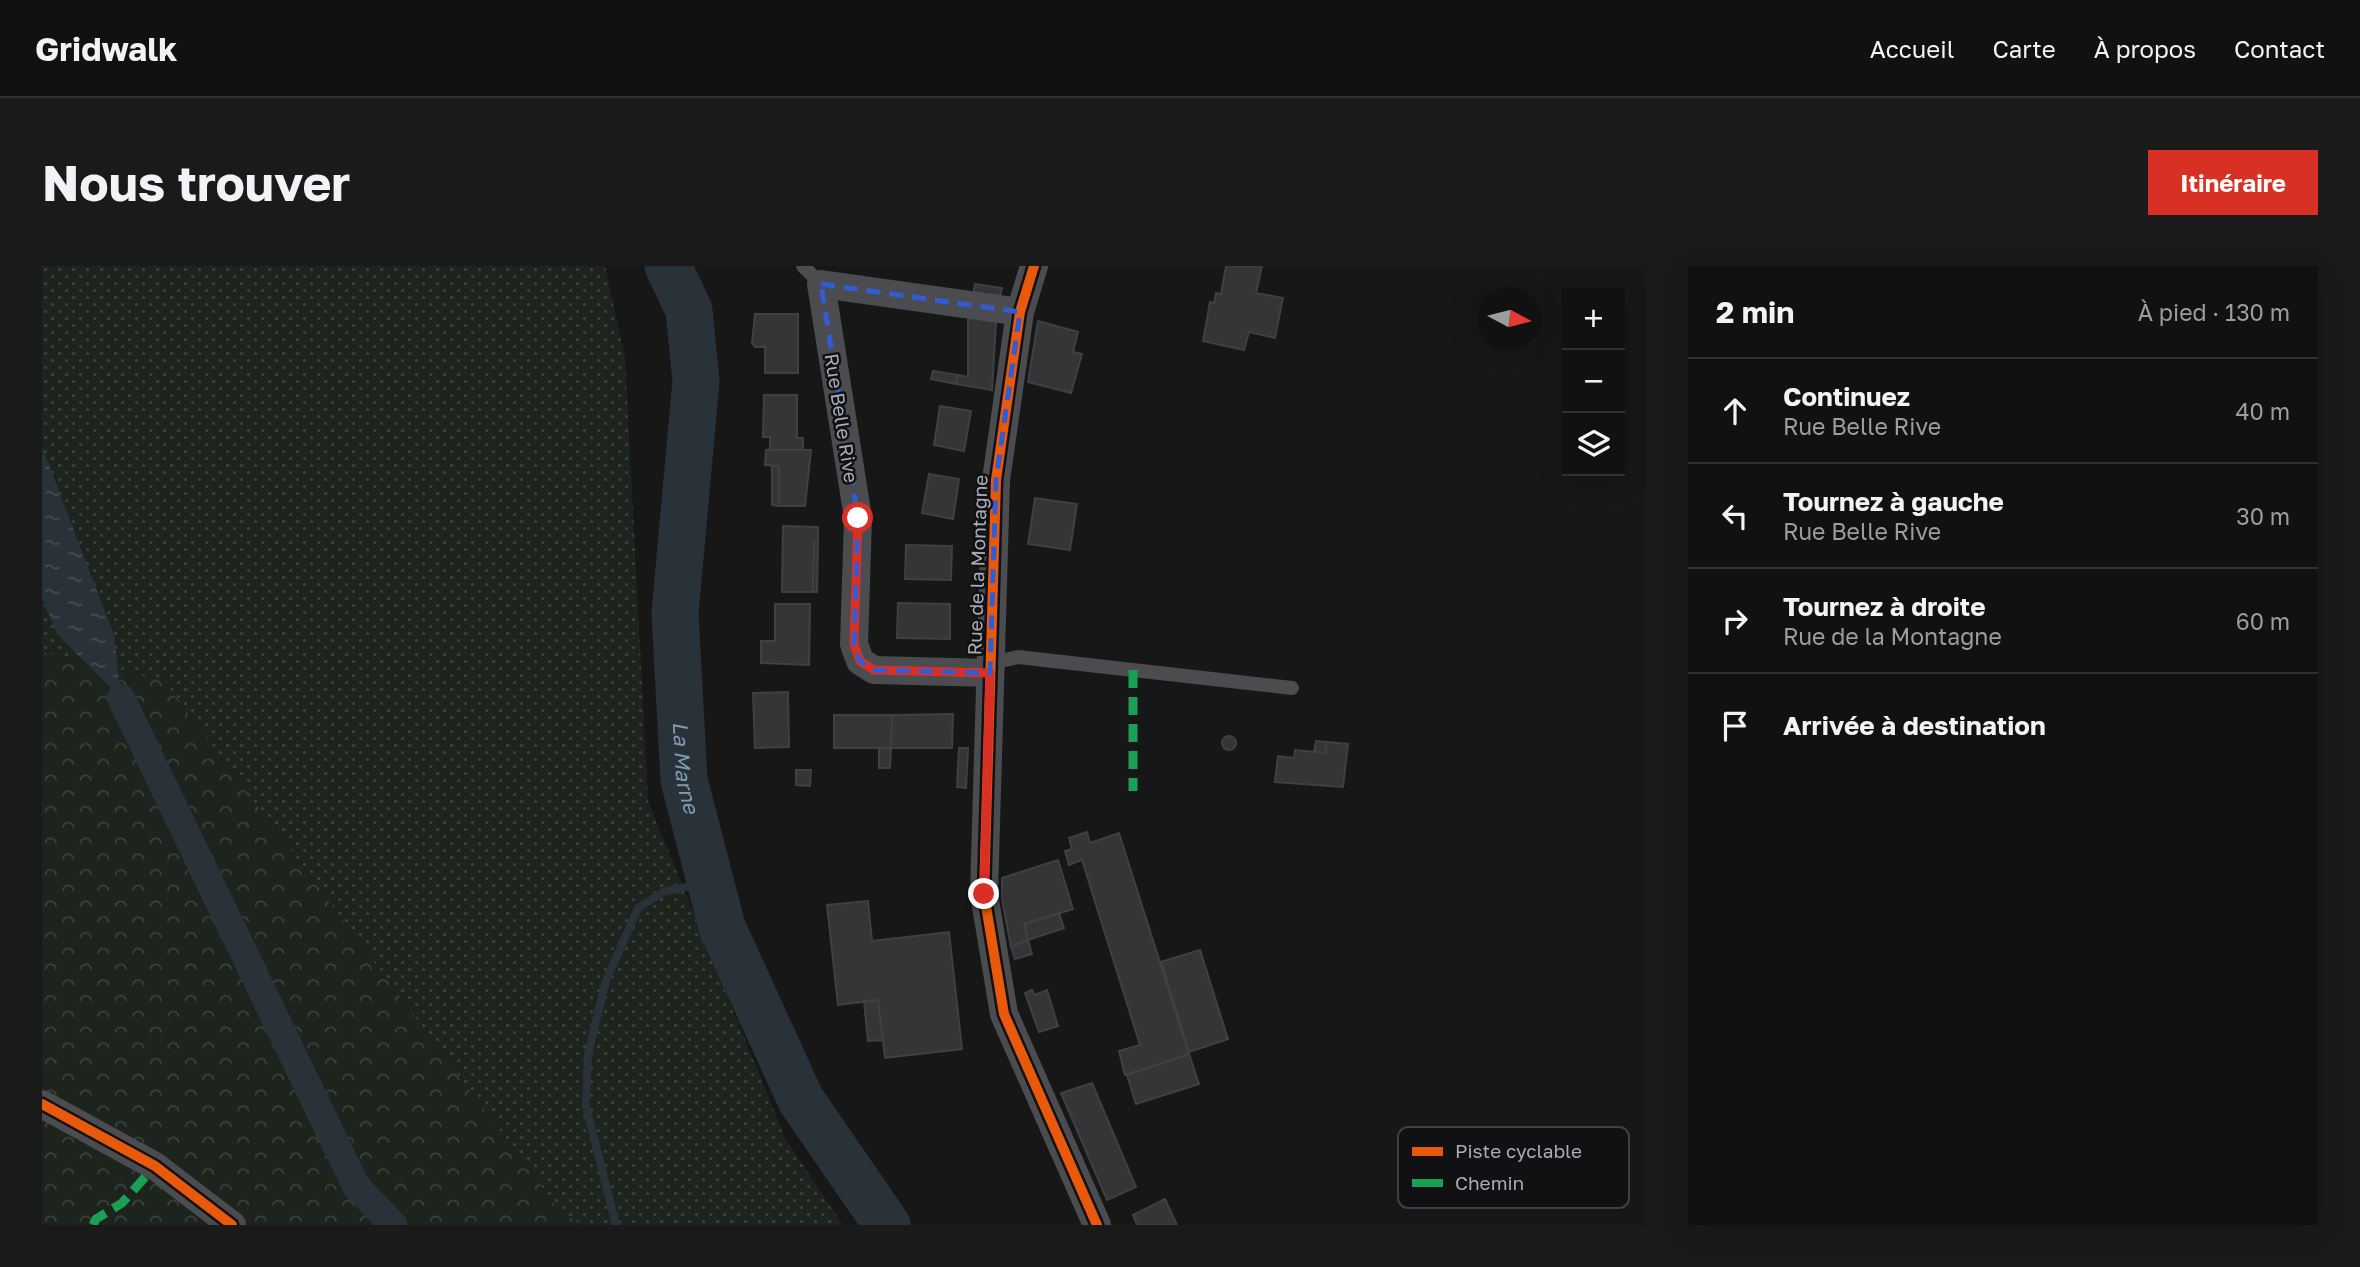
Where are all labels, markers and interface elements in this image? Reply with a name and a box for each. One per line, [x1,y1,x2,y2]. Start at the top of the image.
text: Gridwalk [35,29,177,68]
text: Accueil [1870,34,1954,63]
text: Carte [1992,34,2056,63]
text: À propos [2094,34,2196,63]
text: Contact [2234,34,2325,63]
button: Itinéraire [2148,150,2318,215]
text: Nous trouver [42,153,350,212]
north arrow [1478,287,1541,350]
map controls [1562,287,1625,476]
button: + [1562,287,1625,350]
text: 2 min [1716,294,1794,330]
text: À pied · 130 m [2138,298,2290,326]
button: − [1562,350,1625,413]
street label: Rue Belle Rive [820,352,864,484]
text: Continuez [1783,381,1910,412]
icon: ahead [1716,392,1754,430]
text: 40 m [2236,397,2290,425]
text: Rue Belle Rive [1783,412,1941,440]
button: layers [1562,413,1625,476]
street label: Rue de la Montagne [962,474,992,656]
text: Tournez à gauche [1783,486,2004,517]
icon: left [1716,497,1754,535]
route start [842,502,873,533]
text: 30 m [2236,502,2290,530]
text: Rue Belle Rive [1783,517,1941,545]
text: Tournez à droite [1783,591,1986,622]
icon: right [1716,602,1754,640]
text: 60 m [2236,607,2290,635]
text: Rue de la Montagne [1783,622,2002,650]
icon: arrive [1716,707,1754,745]
text: Arrivée à destination [1783,710,2046,741]
water label: La Marne [668,721,706,818]
route end [968,878,999,909]
legend [1398,1127,1629,1208]
text: Piste cyclable [1455,1139,1582,1162]
text: Chemin [1455,1171,1524,1194]

